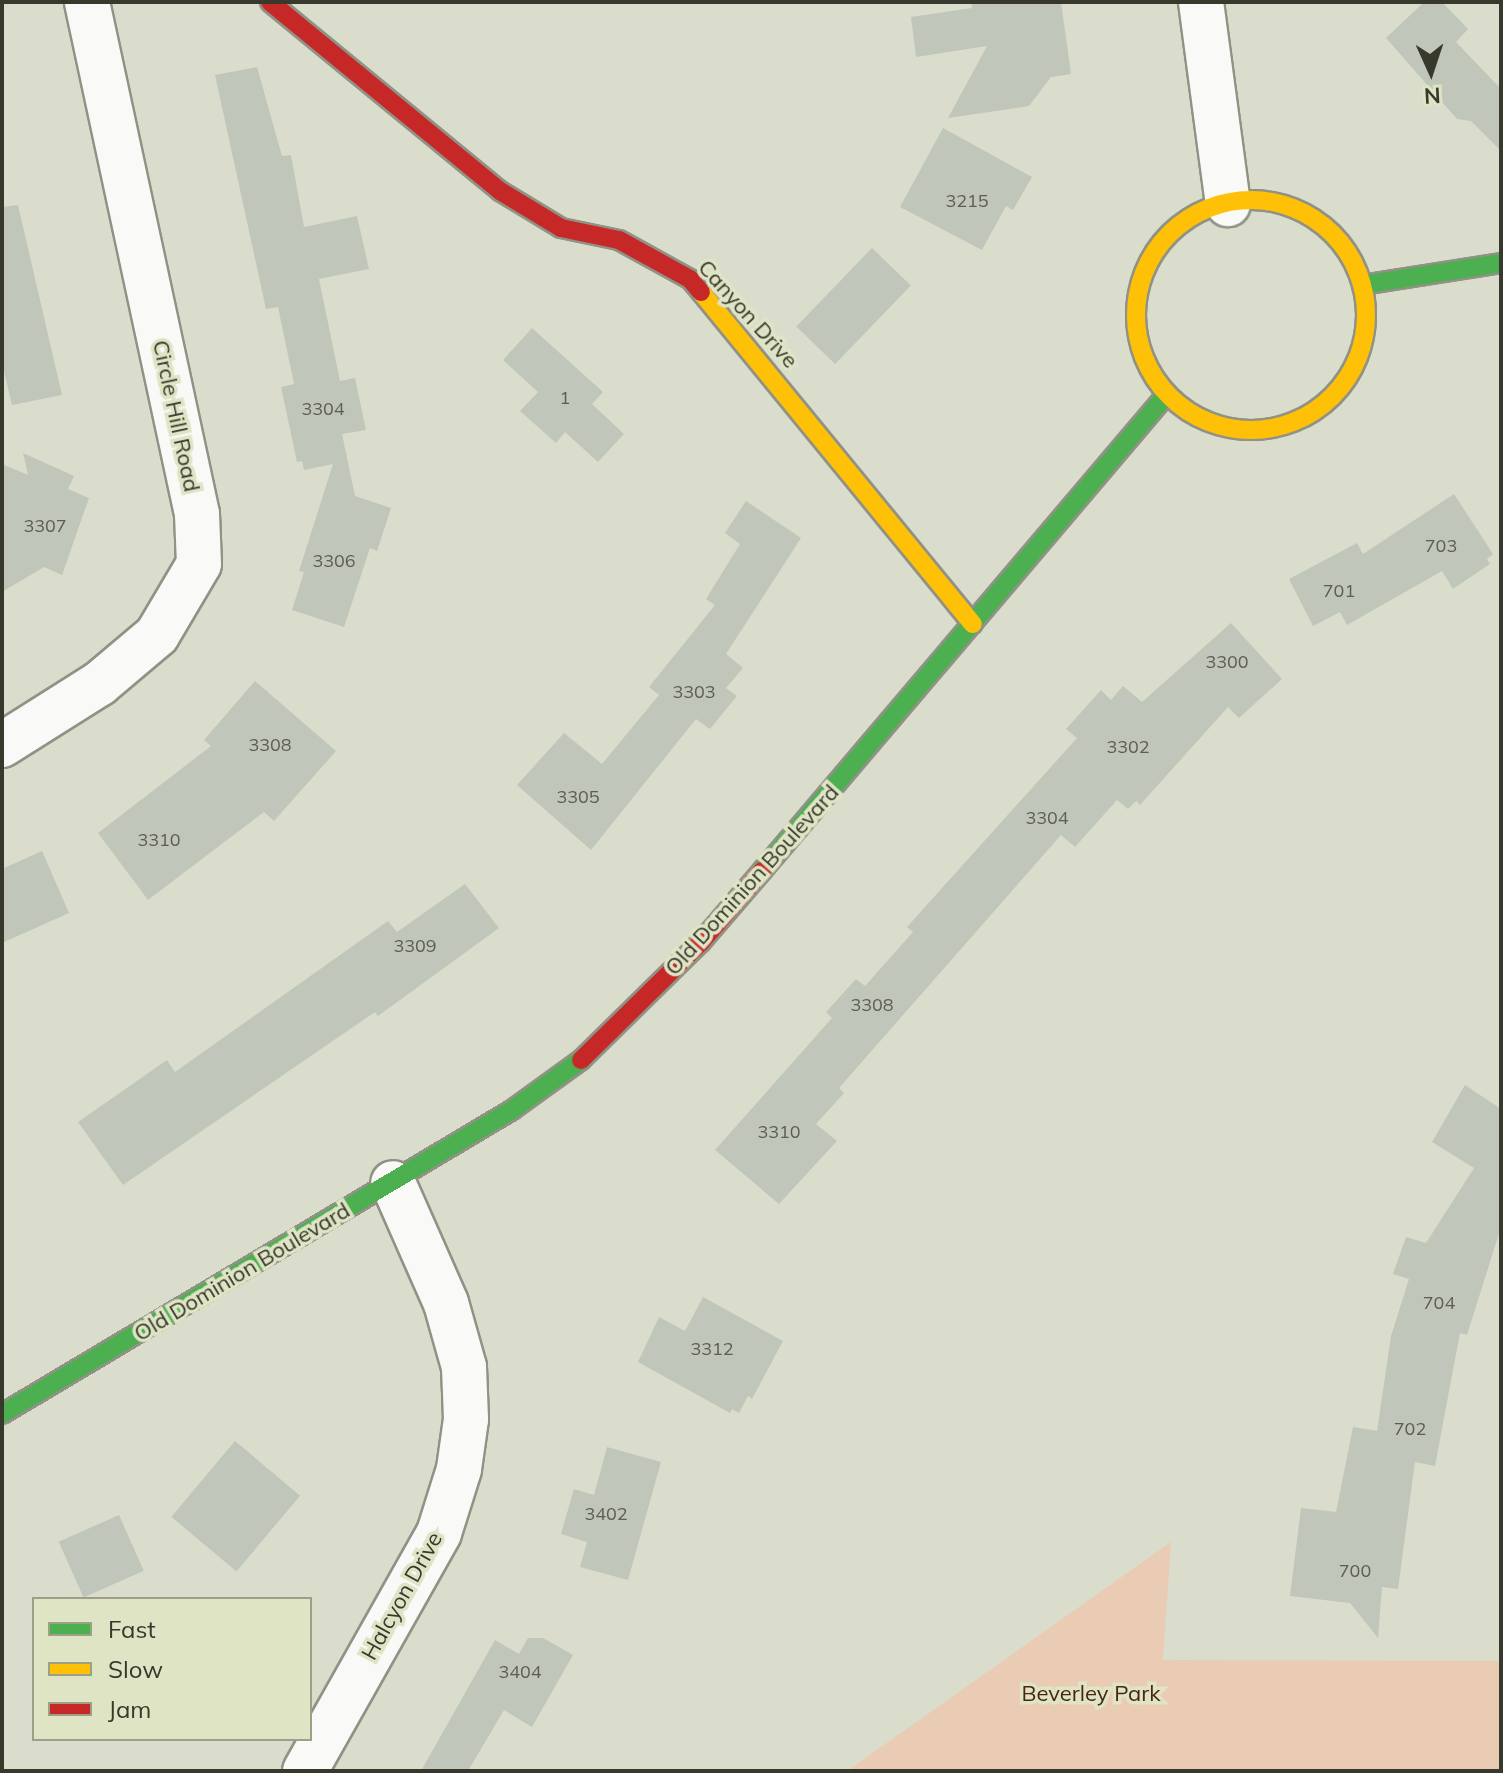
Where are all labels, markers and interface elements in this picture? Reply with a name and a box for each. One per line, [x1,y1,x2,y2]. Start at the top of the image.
north arrow [1391,32,1471,112]
text: N [1423,82,1441,110]
house number: 3215 [945,190,989,212]
street label: Canyon Drive [693,254,803,374]
street label: Circle Hill Road [147,338,205,494]
house number: 1 [560,387,570,409]
house number: 3304 [301,398,345,420]
house number: 3307 [23,515,67,537]
house number: 703 [1425,535,1457,557]
house number: 3306 [312,550,356,572]
house number: 701 [1323,580,1355,602]
house number: 3300 [1205,651,1249,673]
house number: 3303 [672,681,716,703]
house number: 3308 [248,734,292,756]
house number: 3302 [1106,736,1150,758]
street label: Old Dominion Boulevard [660,779,844,981]
house number: 3305 [556,786,600,808]
house number: 3304 [1025,807,1069,829]
house number: 3310 [137,829,181,851]
house number: 3309 [393,935,437,957]
house number: 3308 [850,994,894,1016]
house number: 3310 [757,1121,801,1143]
street label: Old Dominion Boulevard [129,1197,355,1347]
house number: 704 [1423,1292,1455,1314]
house number: 3312 [690,1338,734,1360]
house number: 702 [1394,1418,1426,1440]
house number: 3402 [584,1503,628,1525]
street label: Halcyon Drive [356,1527,448,1665]
house number: 700 [1339,1560,1371,1582]
legend [32,1597,312,1741]
text: Fast [108,1614,156,1644]
text: Slow [108,1654,163,1684]
house number: 3404 [498,1661,542,1683]
park label: Beverley Park [1021,1681,1161,1707]
text: Jam [108,1694,151,1724]

